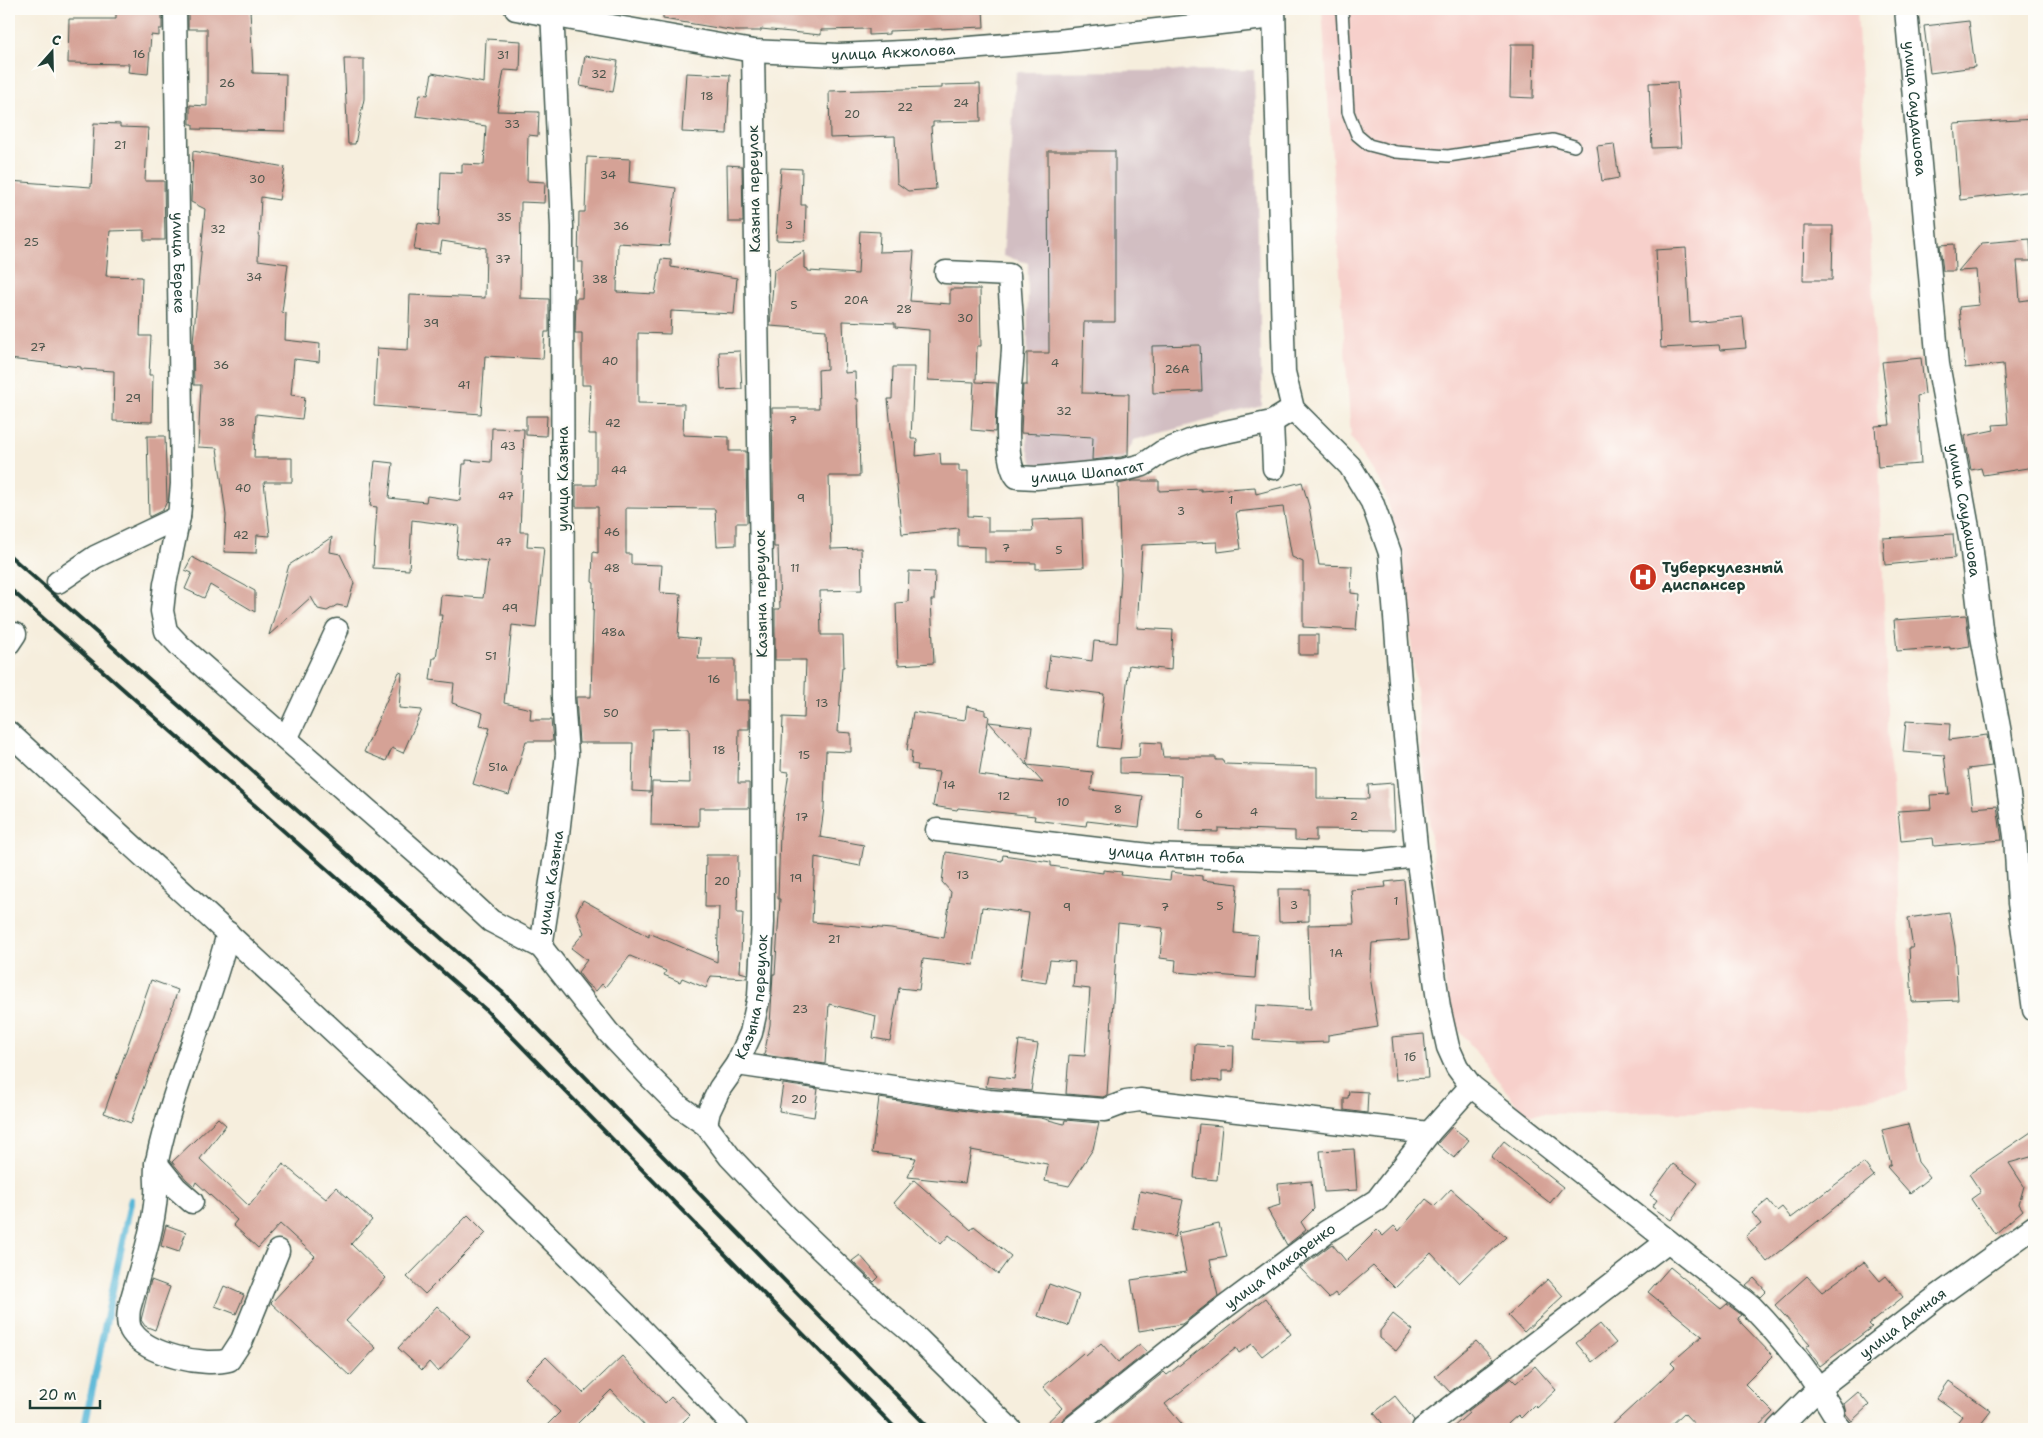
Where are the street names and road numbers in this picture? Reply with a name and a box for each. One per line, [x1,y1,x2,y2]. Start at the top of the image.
street label: улица Акжолова [831,39,957,65]
street label: улица Саудашова [1899,40,1931,178]
street label: Казына переулок [743,125,765,253]
street label: улица Береке [168,212,189,314]
street label: улица Казына [553,426,573,532]
street label: улица Саудашова [1943,442,1985,579]
street label: улица Шапагат [1031,455,1147,488]
street label: Казына переулок [750,530,772,658]
street label: улица Казына [533,829,568,937]
street label: улица Алтын тоба [1107,840,1246,868]
street label: Казына переулок [730,934,772,1063]
street label: улица Макаренко [1220,1218,1339,1314]
street label: улица Дачная [1855,1283,1950,1363]

